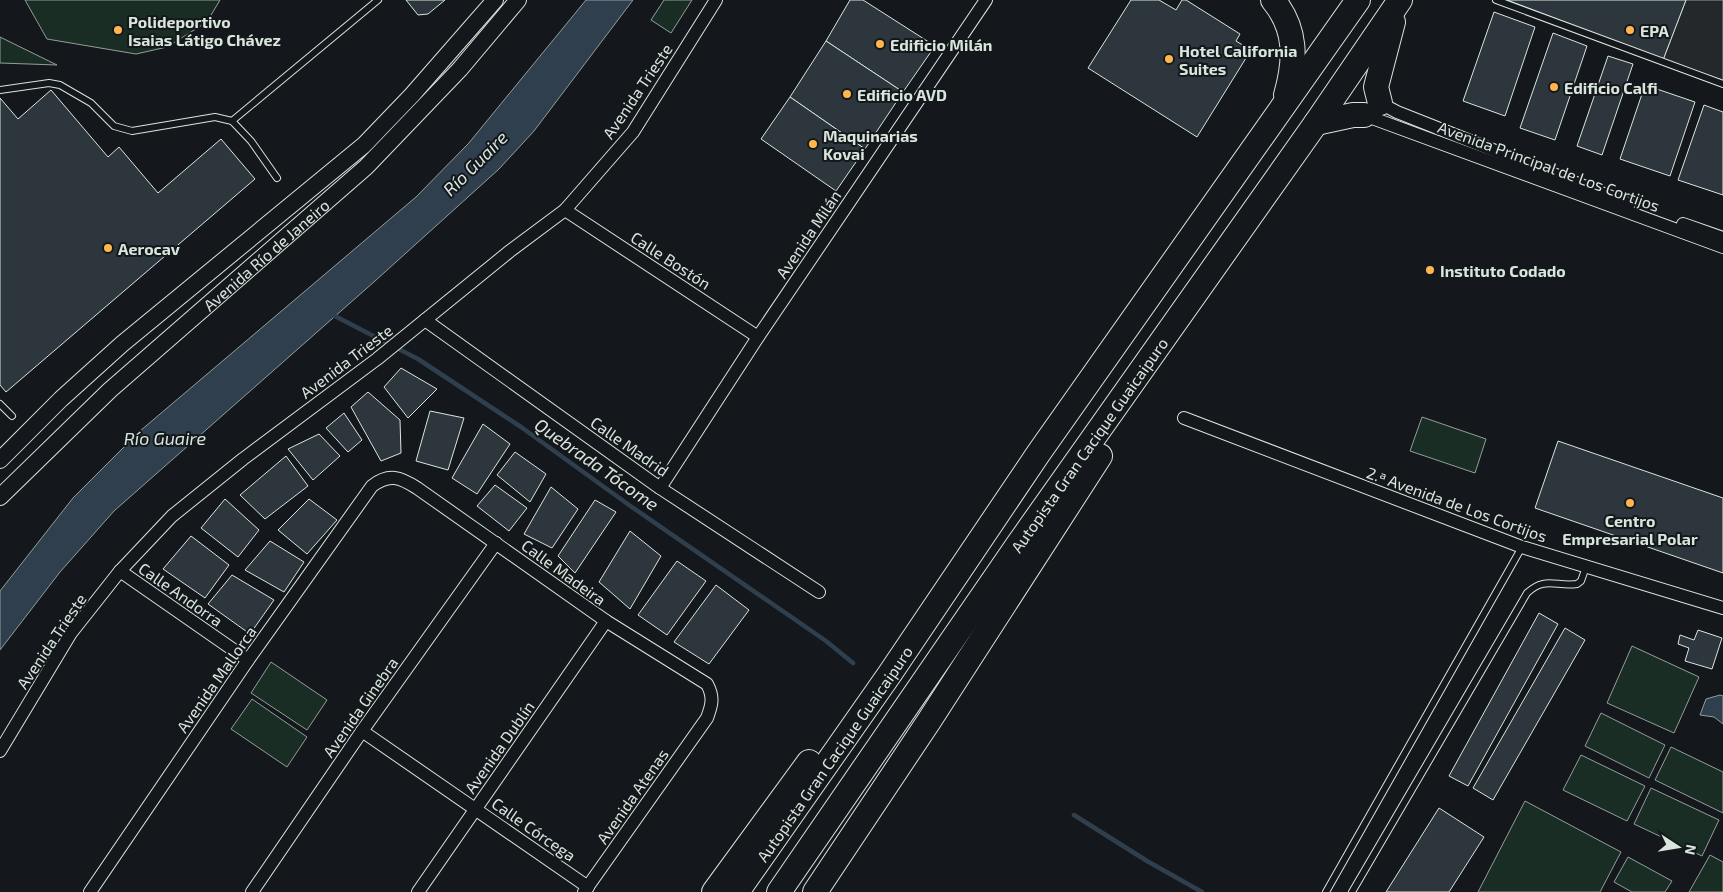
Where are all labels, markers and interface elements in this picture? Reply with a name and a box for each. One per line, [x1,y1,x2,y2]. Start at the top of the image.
place label: Polideportivo Isaias Látigo Chávez [128,12,281,49]
place label: EPA [1640,21,1670,40]
marker: Polideportivo Isaias Látigo Chávez [112,24,124,36]
marker: EPA [1624,24,1636,36]
place label: Edificio Milán [890,35,992,54]
marker: Edificio Milán [874,38,886,50]
street label: Avenida Trieste [598,40,676,142]
place label: Hotel California Suites [1179,41,1297,78]
marker: Hotel California Suites [1163,53,1175,65]
place label: Edificio Calfi [1564,78,1658,97]
marker: Edificio Calfi [1548,81,1560,93]
place label: Edificio AVD [857,85,947,104]
marker: Edificio AVD [841,88,853,100]
street label: Avenida Principal de Los Cortijos [1435,117,1662,216]
water label: Río Guaire [438,126,512,200]
place label: Maquinarias Kovai [823,126,918,163]
marker: Maquinarias Kovai [807,138,819,150]
street label: Avenida Milán [772,186,844,282]
street label: Avenida Río de Janeiro [199,194,332,314]
street label: Calle Bostón [628,227,714,293]
place label: Aerocav [118,239,180,258]
marker: Aerocav [102,242,114,254]
place label: Instituto Codado [1440,261,1566,280]
marker: Instituto Codado [1424,264,1436,276]
street label: Avenida Trieste [296,320,396,402]
street label: Autopista Gran Cacique Guaicaipuro [1006,334,1171,556]
street label: Calle Madrid [587,412,673,480]
water label: Quebrada Tócome [531,413,664,515]
water label: Río Guaire [124,427,207,449]
street label: 2.ª Avenida de Los Cortijos [1364,462,1550,546]
marker: Centro Empresarial Polar [1624,497,1636,509]
place label: Centro Empresarial Polar [1562,511,1698,548]
street label: Calle Madeira [518,535,610,609]
street label: Calle Andorra [135,558,227,630]
street label: Avenida Trieste [12,590,90,692]
street label: Avenida Mallorca [172,622,260,736]
street label: Autopista Gran Cacique Guaicaipuro [752,642,916,865]
street label: Avenida Ginebra [318,653,402,761]
street label: Avenida Dublín [460,697,538,797]
street label: Avenida Atenas [592,745,672,847]
street label: Calle Córcega [488,793,580,865]
north arrow [1653,822,1703,872]
text: N [1682,843,1701,857]

